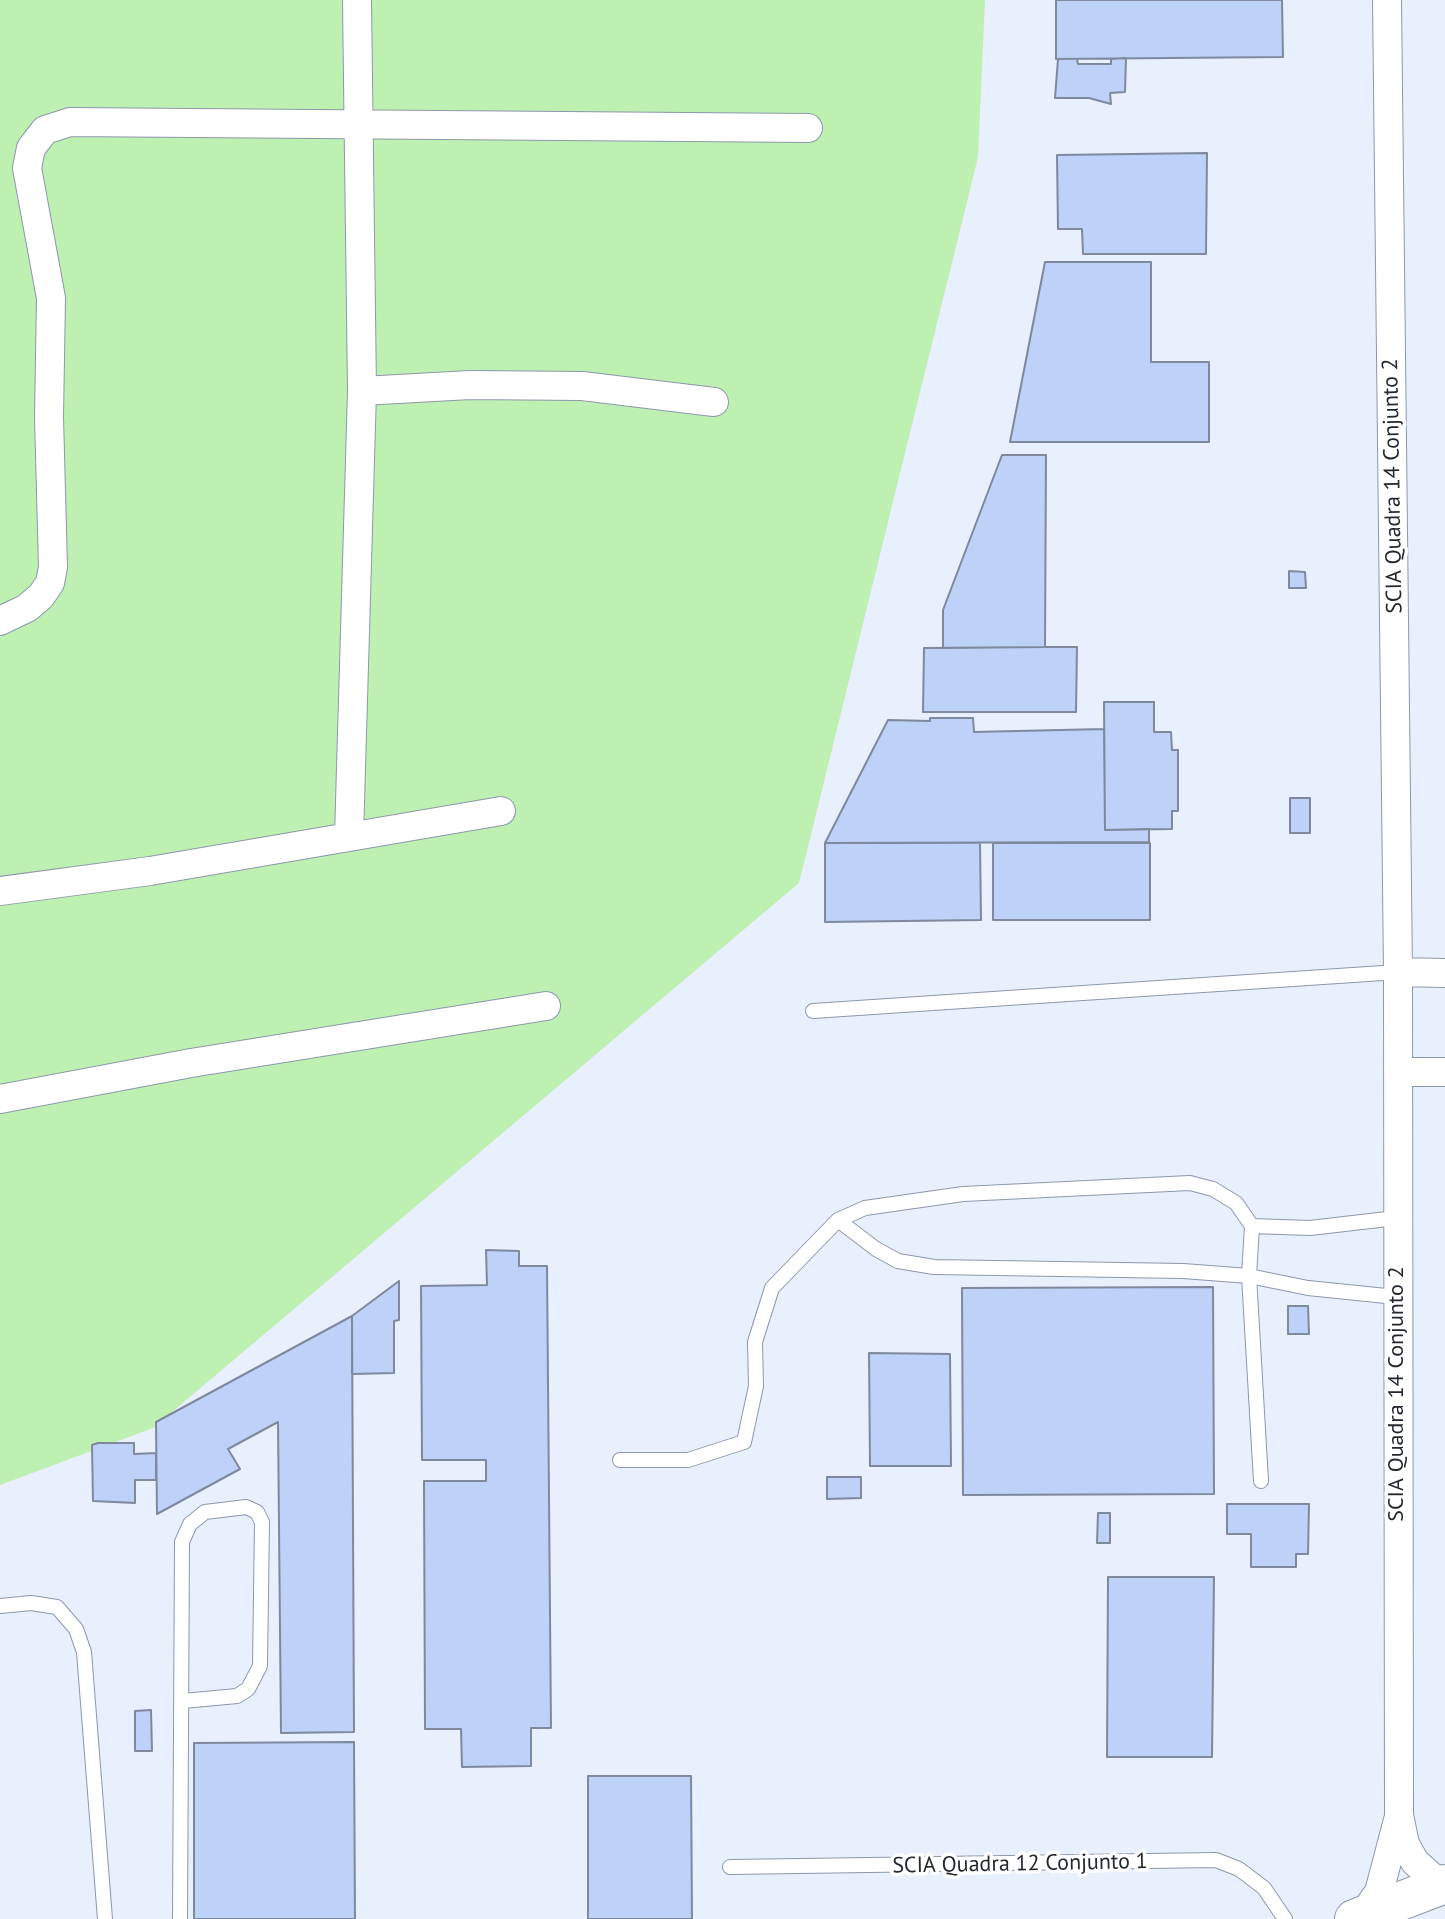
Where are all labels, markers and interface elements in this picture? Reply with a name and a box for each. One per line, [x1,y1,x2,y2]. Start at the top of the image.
street label: SCIA Quadra 14 Conjunto 2 [1378,358,1408,614]
street label: SCIA Quadra 14 Conjunto 2 [1384,1266,1410,1522]
street label: SCIA Quadra 12 Conjunto 1 [892,1849,1148,1879]

